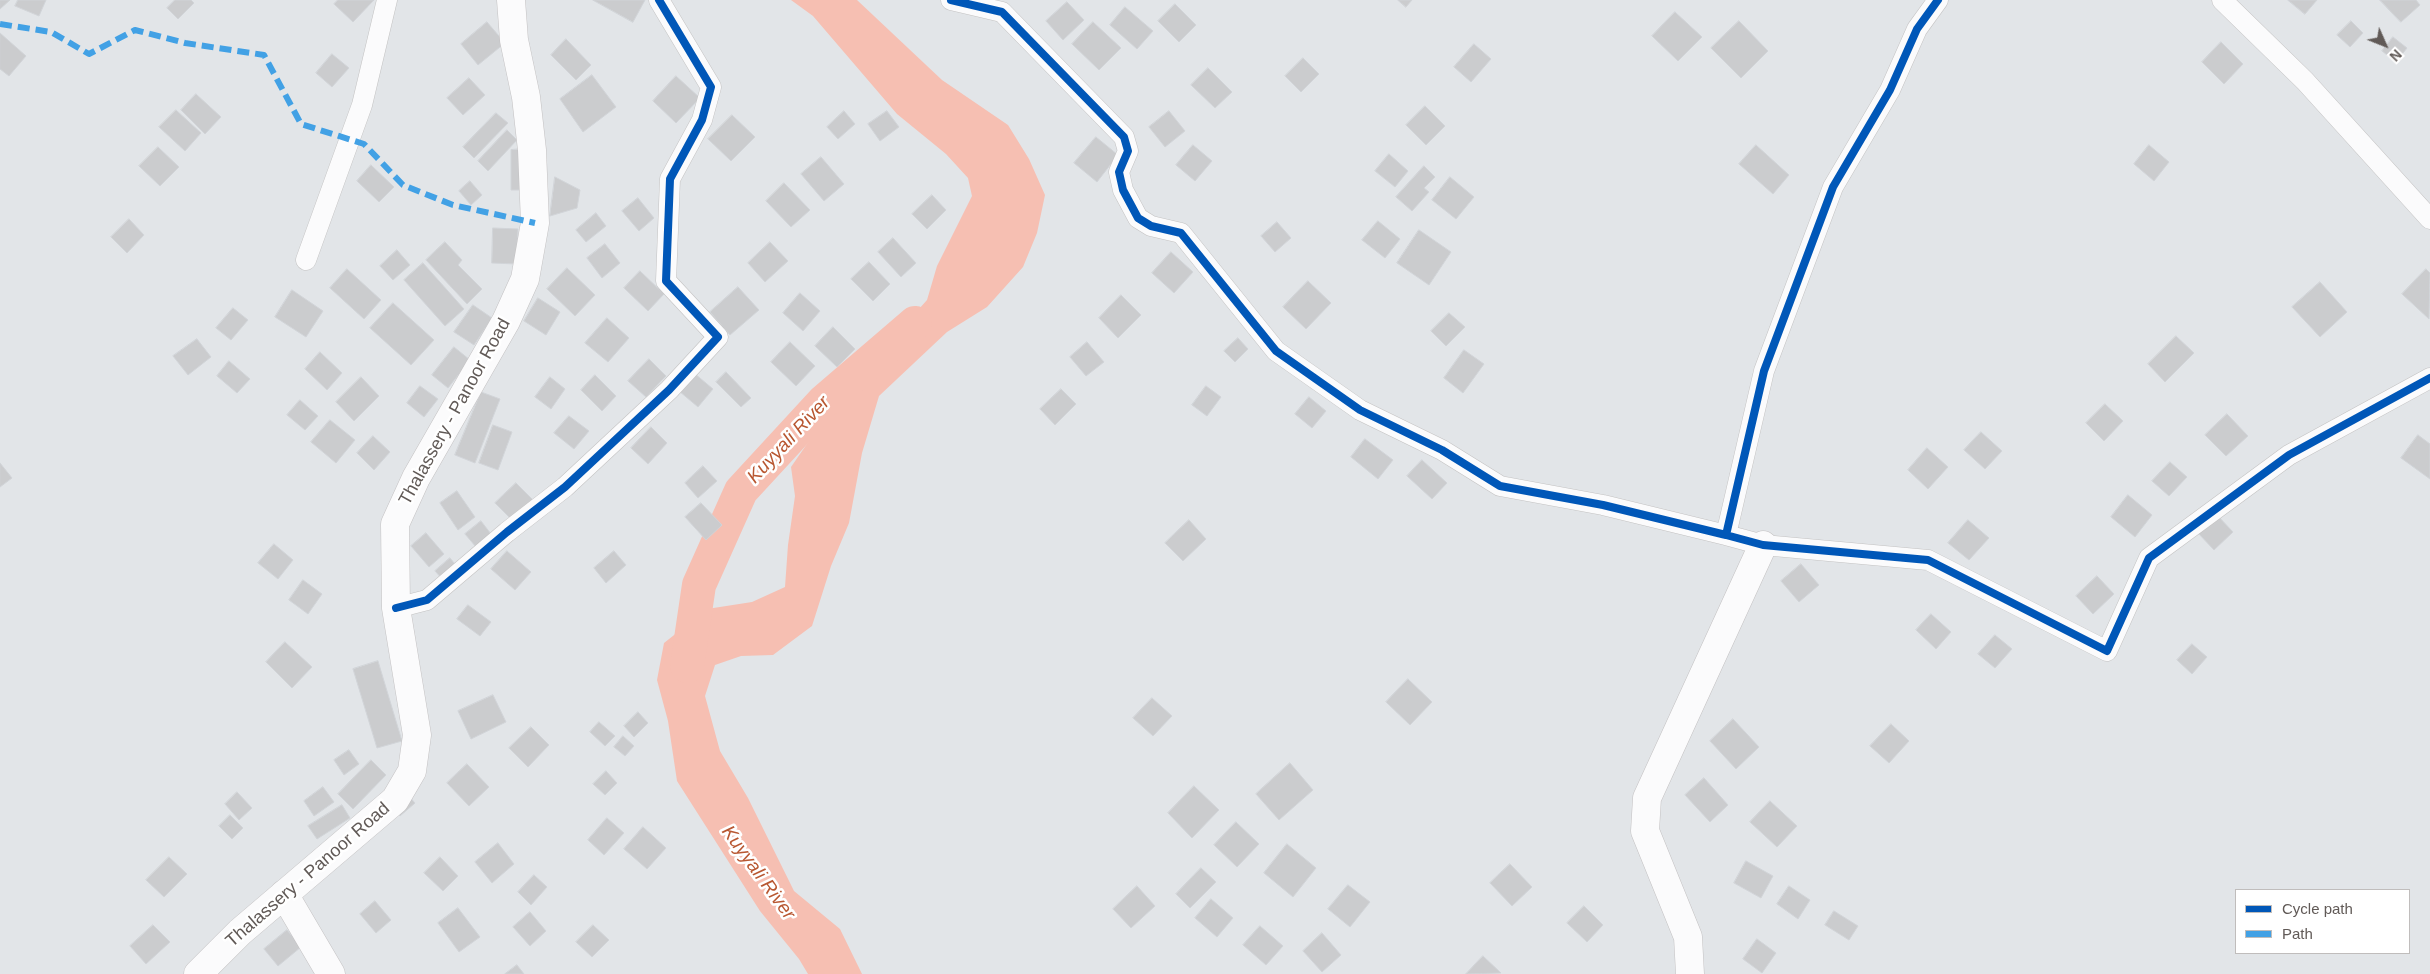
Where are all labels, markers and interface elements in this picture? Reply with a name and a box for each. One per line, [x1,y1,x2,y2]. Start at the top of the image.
north arrow [2360,20,2410,70]
text: N [2387,46,2405,65]
street label: Thalassery - Panoor Road [395,315,515,509]
water label: Kuyyali River [743,392,835,488]
street label: Thalassery - Panoor Road [222,798,394,952]
water label: Kuyyali River [716,821,800,925]
legend [2235,889,2410,954]
text: Cycle path [2282,900,2353,917]
text: Path [2282,925,2313,942]

